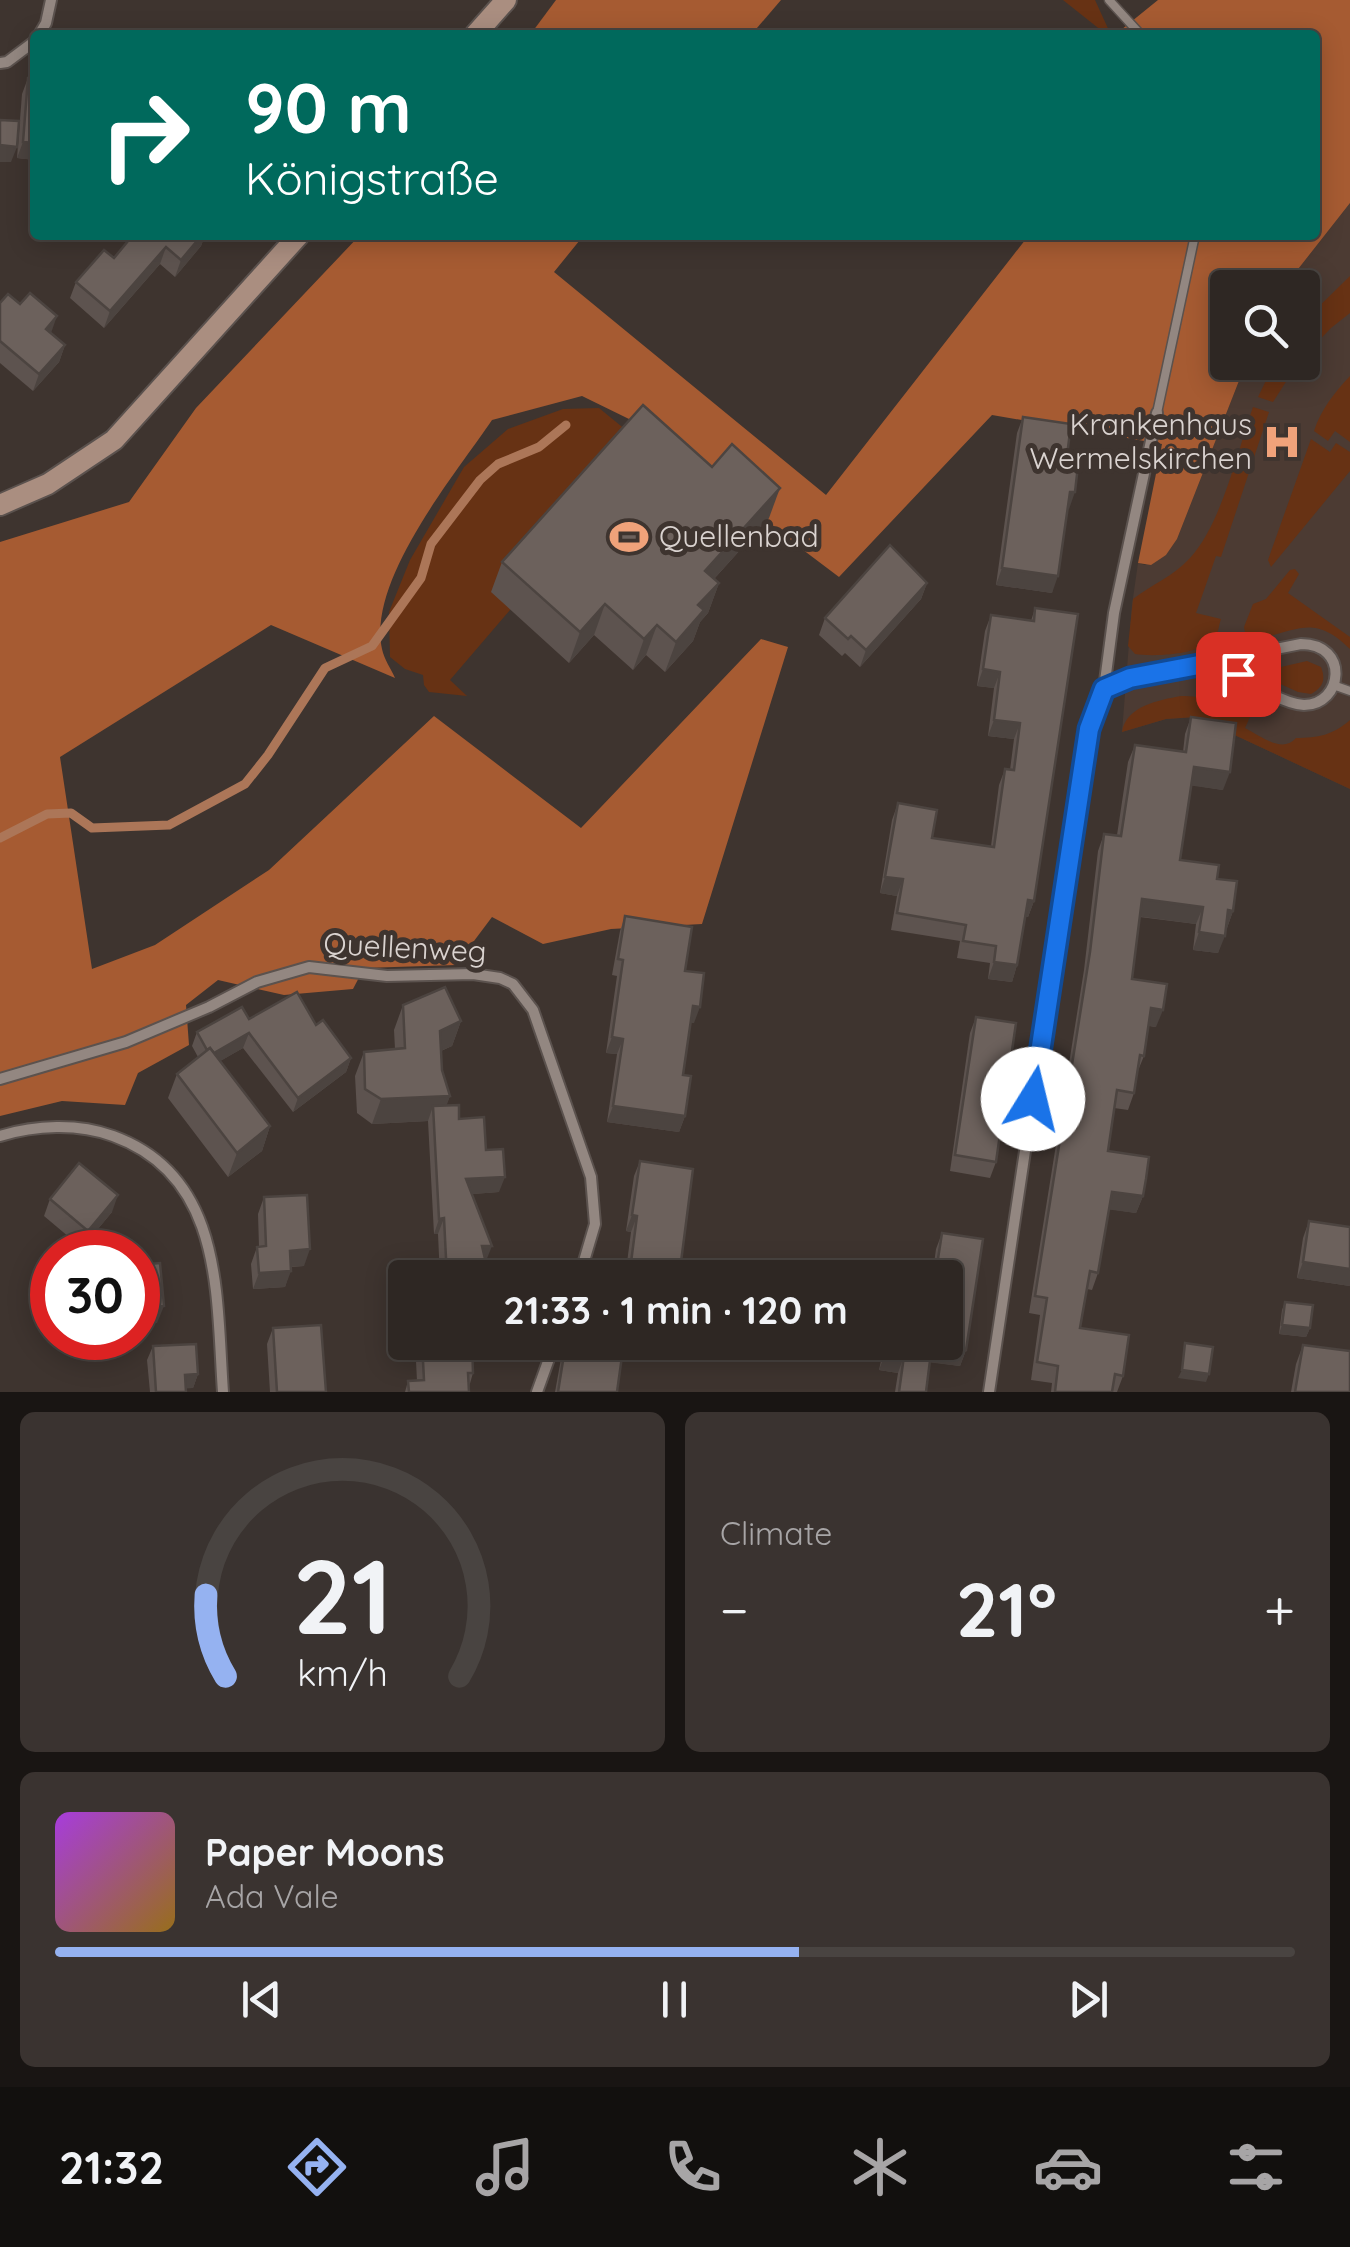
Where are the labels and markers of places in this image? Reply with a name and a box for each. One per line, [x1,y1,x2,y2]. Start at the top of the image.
place label: Krankenhaus Wermelskirchen [1029,405,1252,477]
hospital icon: Krankenhaus Wermelskirchen [1261,421,1303,463]
sports icon: Quellenbad [608,516,650,558]
place label: Quellenbad [659,517,819,555]
pin [1196,632,1281,717]

